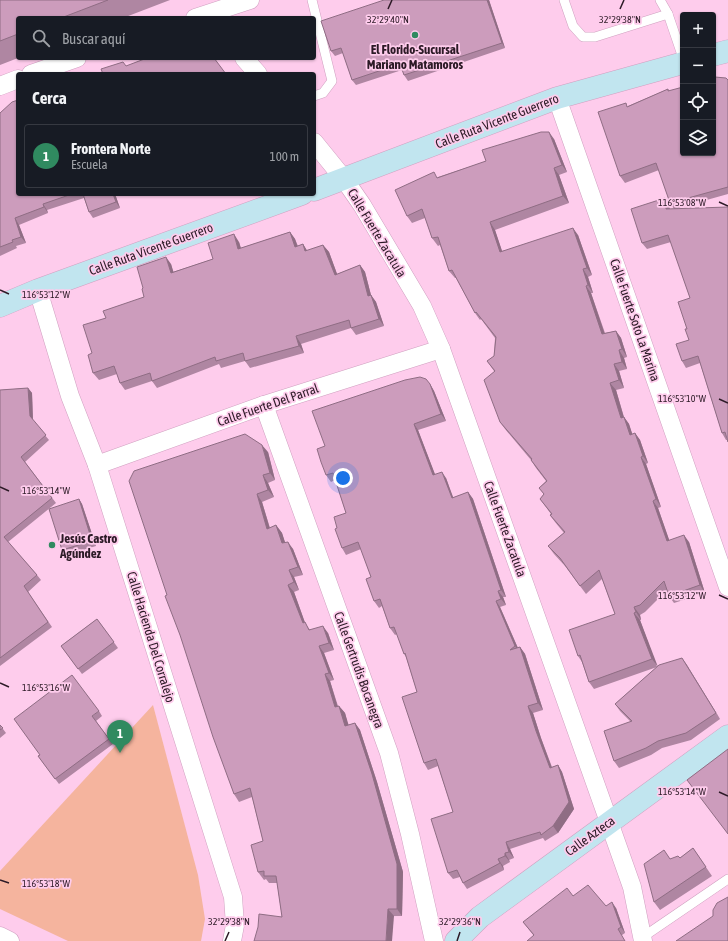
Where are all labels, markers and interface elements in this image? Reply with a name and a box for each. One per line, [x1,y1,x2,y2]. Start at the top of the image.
map controls [680,12,716,156]
button: + [680,12,716,48]
text: 32°29'40"N [367,14,409,25]
text: 32°29'38"N [599,14,641,25]
search box [16,16,316,60]
icon: search [30,27,52,49]
text: Buscar aquí [62,30,125,47]
marker: El Florido-Sucursal Mariano Matamoros [410,30,420,40]
place label: El Florido-Sucursal Mariano Matamoros [367,42,464,72]
button: − [680,48,716,84]
button: locate [680,84,716,120]
text: Cerca [32,88,67,108]
street label: Calle Ruta Vicente Guerrero [433,91,561,151]
button: layers [680,120,716,156]
text: Frontera Norte [71,140,151,157]
text: 1 [43,149,49,164]
text: 100 m [270,149,299,164]
text: Escuela [71,157,108,172]
street label: Calle Fuerte Zacatula [345,186,409,280]
text: 116°53'08"W [658,197,707,208]
street label: Calle Ruta Vicente Guerrero [87,220,215,278]
street label: Calle Fuerte Soto La Marina [607,257,663,383]
text: 116°53'12"W [22,289,71,300]
street label: Calle Fuerte Del Parral [215,380,321,429]
text: 116°53'10"W [658,393,707,404]
your location [333,468,353,488]
street label: Calle Fuerte Zacatula [481,479,529,579]
text: 116°53'14"W [22,485,71,496]
place label: Jesús Castro Agúndez [59,531,117,561]
marker: Jesús Castro Agúndez [47,540,57,550]
street label: Calle Hacienda Del Corralejo [124,570,178,704]
text: 116°53'12"W [658,590,707,601]
street label: Calle Gertrudis Bocanegra [331,610,387,730]
text: 116°53'16"W [22,682,71,693]
pin: 1 [107,720,133,753]
text: 116°53'14"W [658,786,707,797]
street label: Calle Azteca [562,813,618,859]
text: 116°53'18"W [22,878,71,889]
text: 32°29'38"N [208,916,250,927]
text: 32°29'36"N [439,916,481,927]

